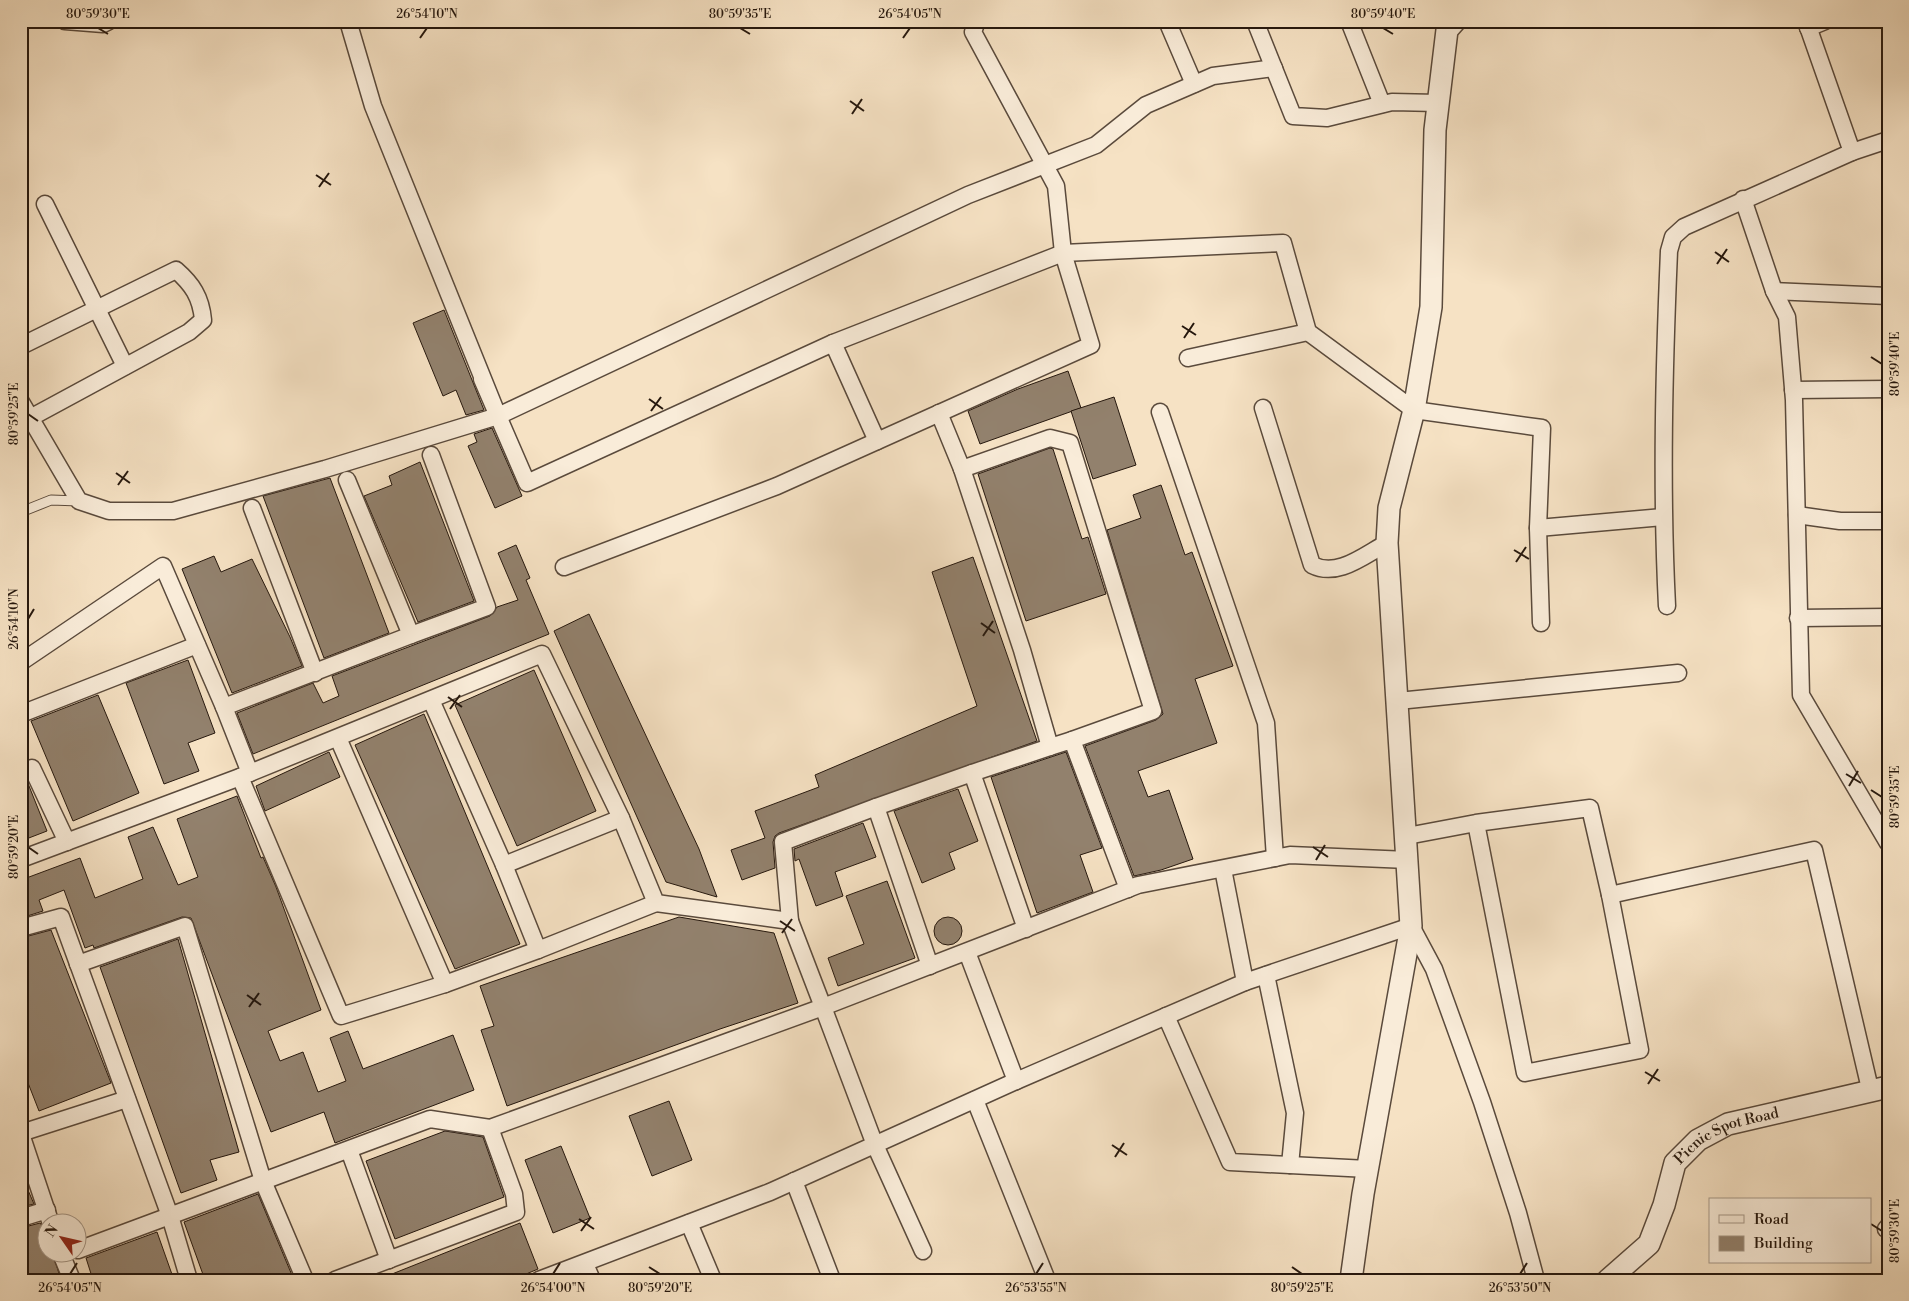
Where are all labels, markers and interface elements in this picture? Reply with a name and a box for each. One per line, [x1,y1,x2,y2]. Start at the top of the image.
text: 80°59'30"E [66,7,130,22]
text: 26°54'10"N [396,7,458,22]
text: 80°59'35"E [709,7,771,22]
text: 26°54'05"N [878,7,942,22]
text: 80°59'40"E [1351,7,1415,22]
text: 80°59'40"E [1888,332,1903,396]
text: 80°59'25"E [7,383,22,445]
text: 26°54'10"N [7,588,22,650]
text: 80°59'35"E [1888,766,1903,828]
text: 80°59'20"E [7,815,22,879]
street label: Picnic Spot Road [1670,1103,1781,1168]
legend [1709,1198,1872,1264]
text: 80°59'30"E [1888,1199,1903,1263]
text: Road [1754,1210,1789,1229]
north arrow [38,1214,88,1264]
text: N [41,1222,63,1241]
text: Building [1753,1234,1813,1253]
text: 26°54'05"N [38,1281,102,1296]
text: 26°54'00"N [521,1281,585,1296]
text: 80°59'20"E [628,1281,692,1296]
text: 26°53'55"N [1005,1281,1067,1296]
text: 80°59'25"E [1271,1281,1333,1296]
text: 26°53'50"N [1489,1281,1551,1296]

